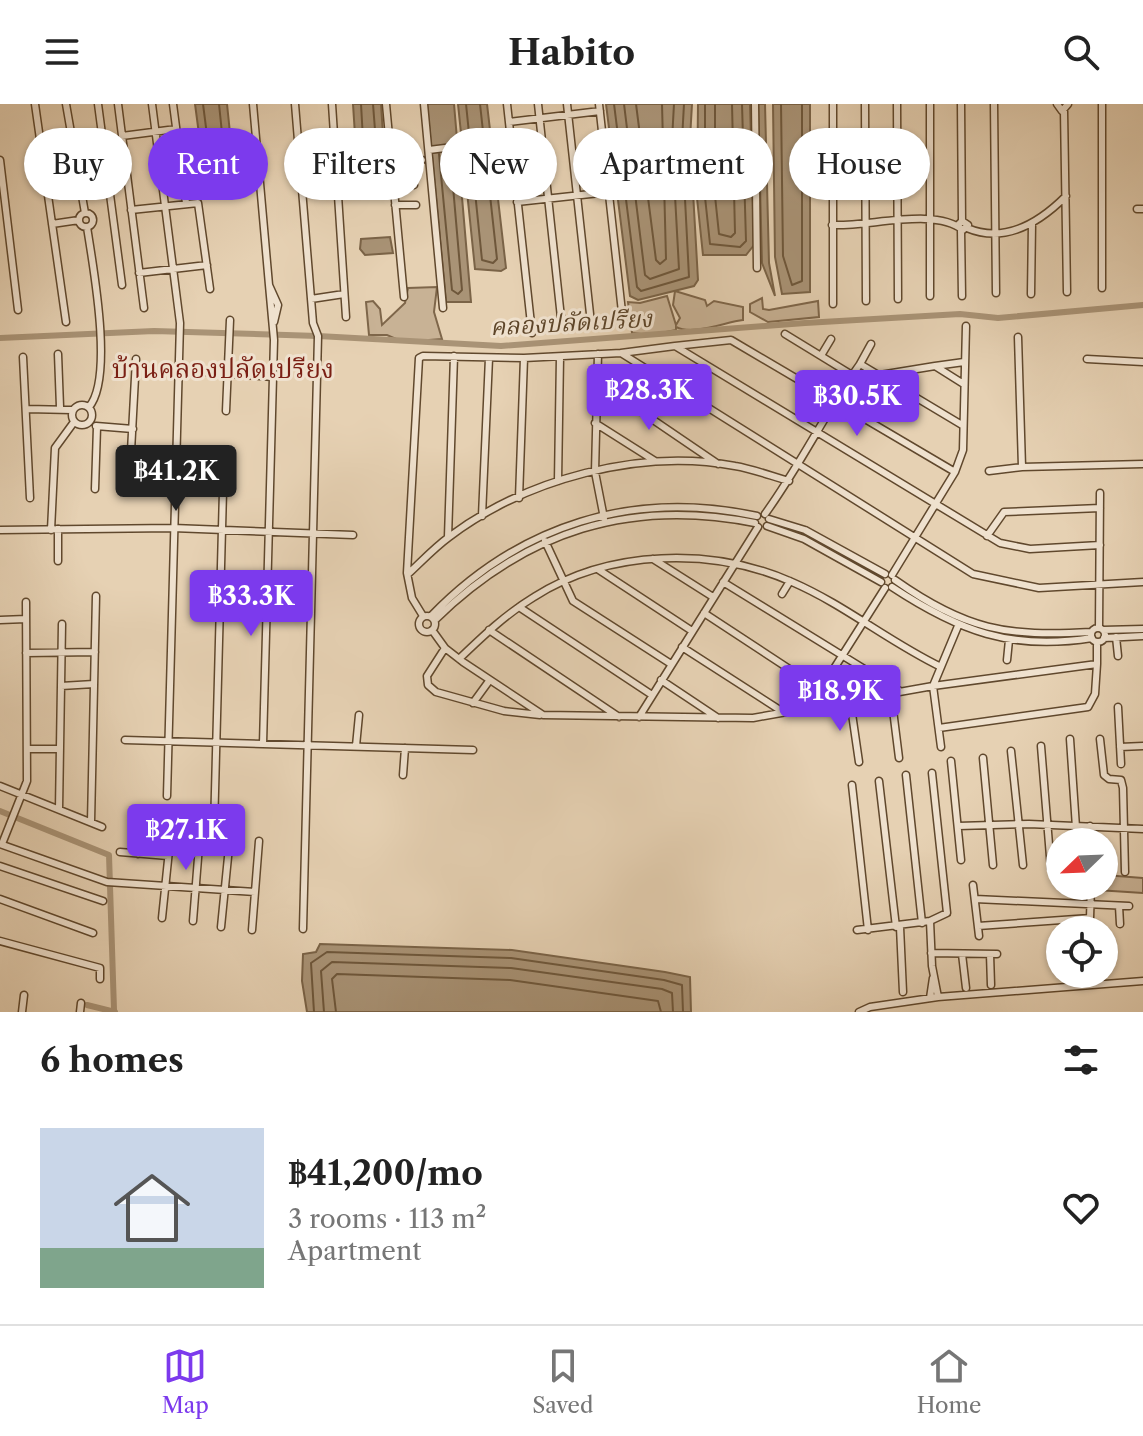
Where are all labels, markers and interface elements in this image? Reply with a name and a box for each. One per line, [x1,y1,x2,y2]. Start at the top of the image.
icon: menu [40,30,84,74]
text: Habito [508,30,635,74]
icon: search [1059,30,1103,74]
chip: Buy [24,128,132,200]
chip: Rent [148,128,268,200]
chip: Filters [284,128,424,200]
chip: New [440,128,557,200]
chip: Apartment [573,128,773,200]
chip: House [789,128,930,200]
water label: คลองปลัดเปรียง [489,304,654,341]
district label: บ้านคลองปลัดเปรียง [112,353,334,385]
pin: ฿28.3K [584,364,714,432]
pin: ฿30.5K [792,370,922,438]
text: ฿28.3K [605,374,693,406]
text: ฿30.5K [813,380,901,412]
pin: ฿41.2K [111,445,241,513]
text: ฿41.2K [134,455,218,487]
pin: ฿33.3K [186,570,316,638]
text: ฿33.3K [208,580,294,612]
pin: ฿18.9K [775,665,905,733]
text: ฿18.9K [797,675,883,707]
pin: ฿27.1K [121,804,251,872]
text: ฿27.1K [145,814,227,846]
north arrow [1046,828,1118,900]
map controls [1046,828,1118,988]
button: locate [1046,916,1118,988]
icon: filters [1059,1038,1103,1082]
text: 6 homes [40,1039,184,1081]
text: ฿41,200/mo [288,1152,483,1194]
icon: home [104,1160,200,1256]
icon: heart [1059,1186,1103,1230]
text: 3 rooms · 113 m² [288,1203,486,1235]
text: Apartment [288,1235,421,1267]
tab: Map [162,1344,209,1419]
tab: Saved [532,1344,593,1419]
tab: Home [917,1344,981,1419]

